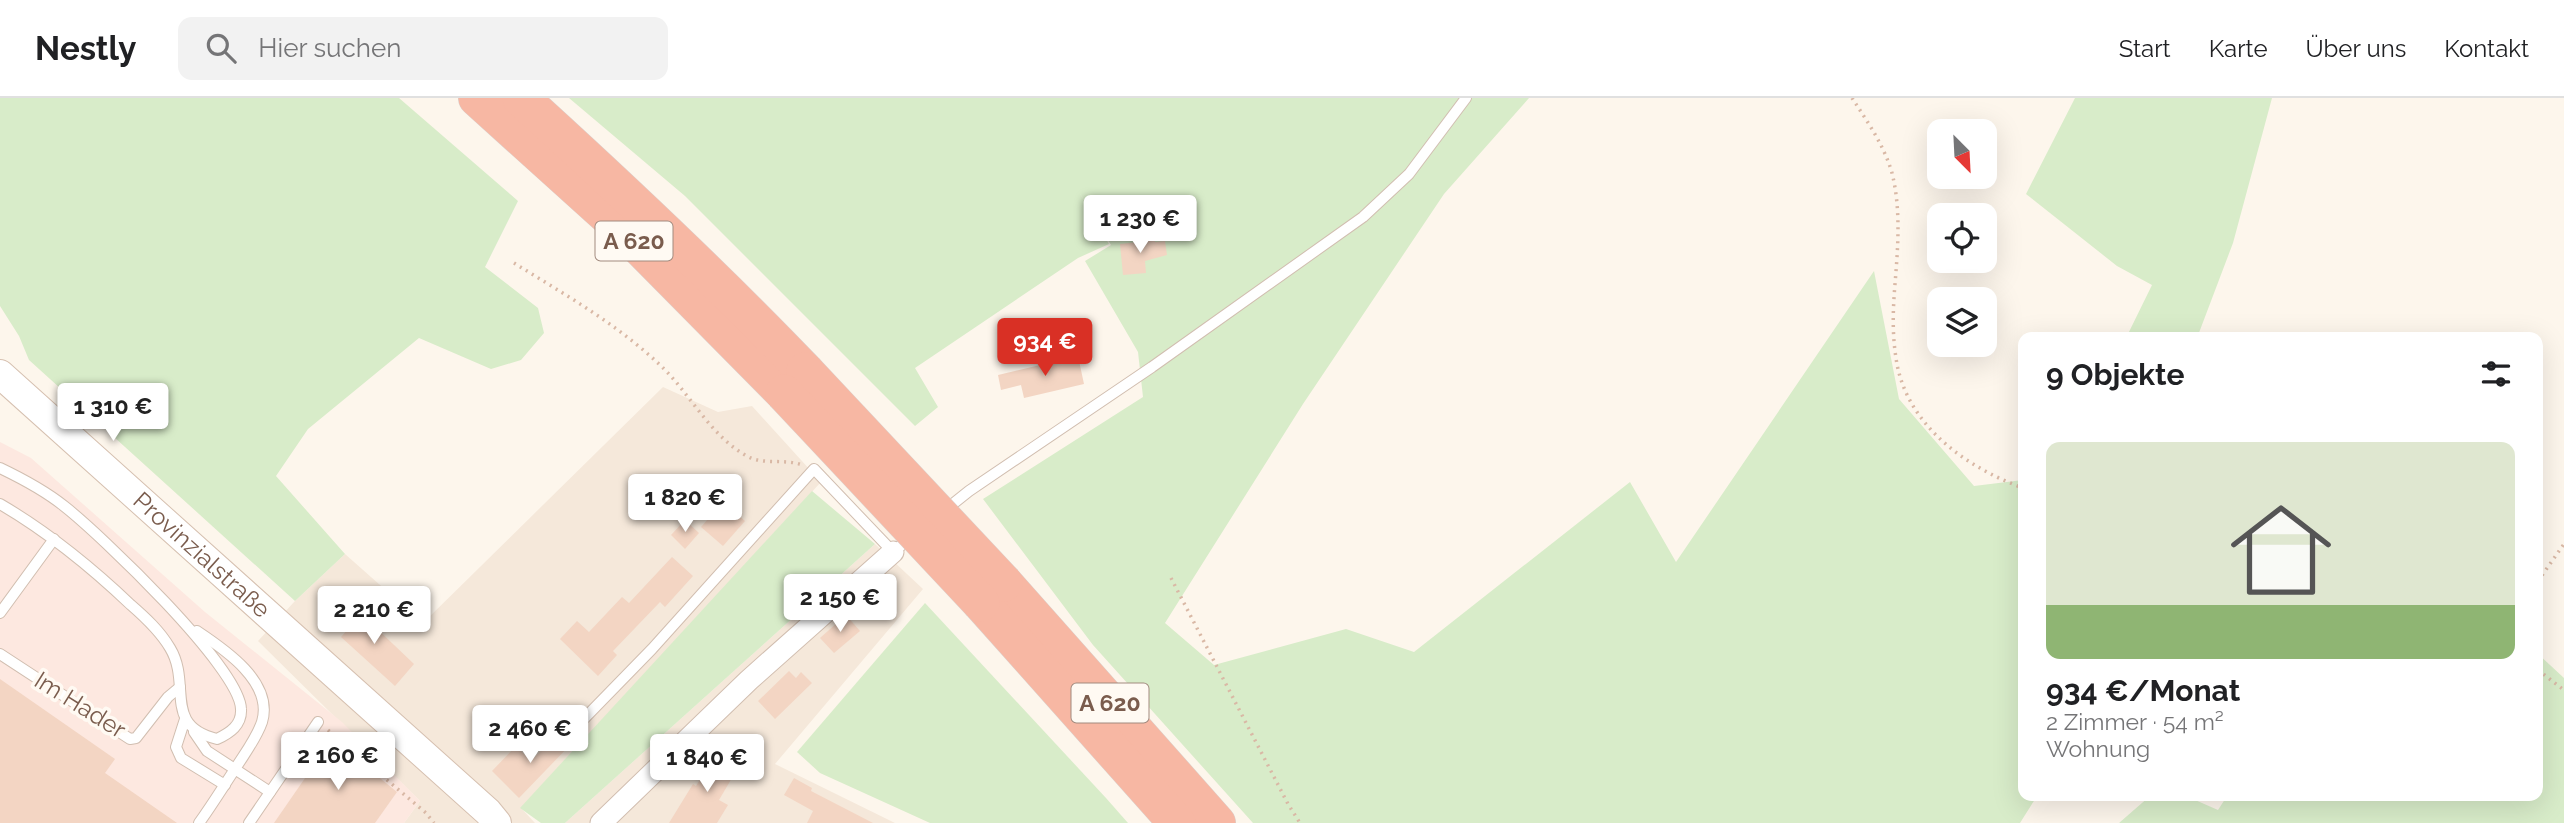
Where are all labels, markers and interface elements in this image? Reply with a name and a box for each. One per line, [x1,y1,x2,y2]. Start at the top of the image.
search box [178,17,668,80]
text: Nestly [35,29,136,68]
icon: search [202,29,240,67]
text: Hier suchen [258,33,401,63]
text: Start [2119,34,2171,63]
text: Karte [2209,34,2268,63]
text: Über uns [2306,34,2406,63]
text: Kontakt [2444,34,2529,63]
north arrow [1927,119,1997,189]
map controls [1927,119,1997,357]
pin: 1 230 € [1075,195,1205,255]
button: locate [1927,203,1997,273]
text: 1 230 € [1100,204,1180,231]
road number: A 620 [596,222,672,260]
button: layers [1927,287,1997,357]
pin: 934 € [996,318,1094,378]
text: 934 € [1013,327,1077,354]
icon: filters [2477,355,2515,393]
text: 9 Objekte [2046,357,2184,392]
pin: 1 310 € [48,384,178,443]
text: 1 310 € [73,392,153,419]
pin: 1 820 € [620,474,750,534]
text: 1 820 € [644,483,726,510]
street label: Provinzialstraße [128,486,276,624]
icon: home [2218,487,2344,613]
pin: 2 150 € [775,574,905,634]
text: 2 150 € [800,583,880,610]
pin: 2 210 € [309,587,439,646]
text: 2 210 € [334,595,414,622]
street label: Im Hader [29,665,132,744]
text: 934 €/Monat [2046,673,2240,708]
road number: A 620 [1072,684,1148,722]
pin: 2 460 € [465,706,595,765]
text: 2 Zimmer · 54 m² [2046,708,2224,735]
text: 2 460 € [488,714,572,741]
pin: 2 160 € [273,732,403,792]
pin: 1 840 € [642,734,772,794]
text: Wohnung [2046,735,2150,762]
text: 2 160 € [297,741,379,768]
text: 1 840 € [666,743,748,770]

